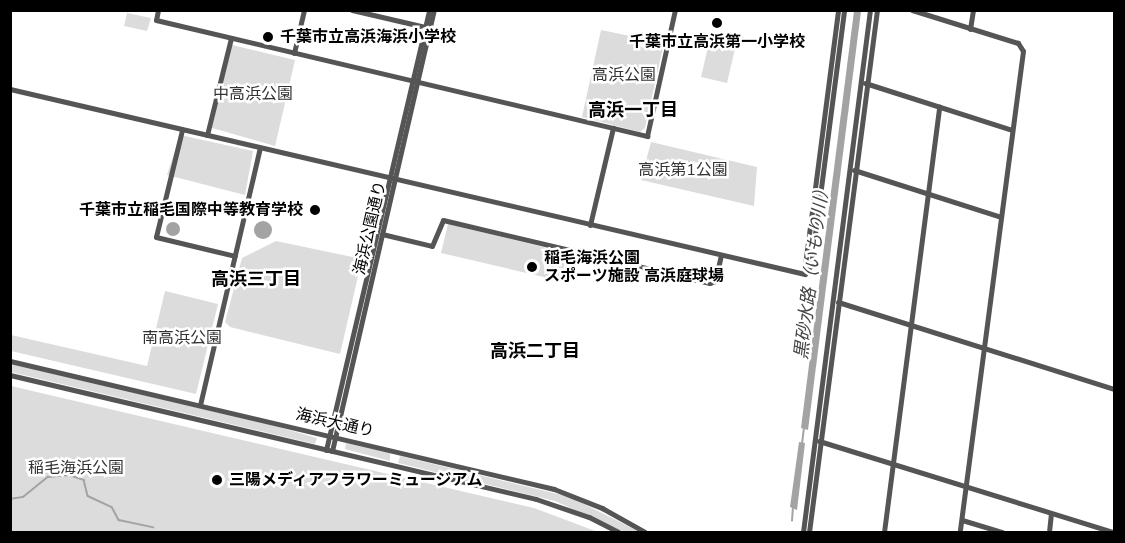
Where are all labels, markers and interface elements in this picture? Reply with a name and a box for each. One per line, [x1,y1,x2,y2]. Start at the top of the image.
marker: 千葉市立高浜第一小学校 [710,16,724,30]
place label: 千葉市立高浜海浜小学校 [280,27,456,47]
marker: 千葉市立高浜海浜小学校 [261,30,275,44]
place label: 千葉市立高浜第一小学校 [629,32,805,52]
park label: 高浜公園 [592,65,656,85]
park label: 中高浜公園 [213,84,293,104]
district label: 高浜一丁目 [588,99,678,121]
park label: 高浜第1公園 [638,160,728,180]
street label: 海浜公園通り [350,179,390,277]
water label: 黒砂水路（いもり川） [790,179,834,361]
place label: 千葉市立稲毛国際中等教育学校 [79,200,303,220]
marker: 千葉市立稲毛国際中等教育学校 [308,203,322,217]
place label: 稲毛海浜公園 スポーツ施設 高浜庭球場 [544,248,724,286]
marker: 稲毛海浜公園 スポーツ施設 高浜庭球場 [525,260,539,274]
district label: 高浜三丁目 [211,268,301,290]
park label: 南高浜公園 [142,328,222,348]
district label: 高浜二丁目 [490,340,580,362]
street label: 海浜大通り [294,405,376,441]
park label: 稲毛海浜公園 [28,458,124,478]
place label: 三陽メディアフラワーミュージアム [229,470,485,490]
marker: 三陽メディアフラワーミュージアム [210,473,224,487]

